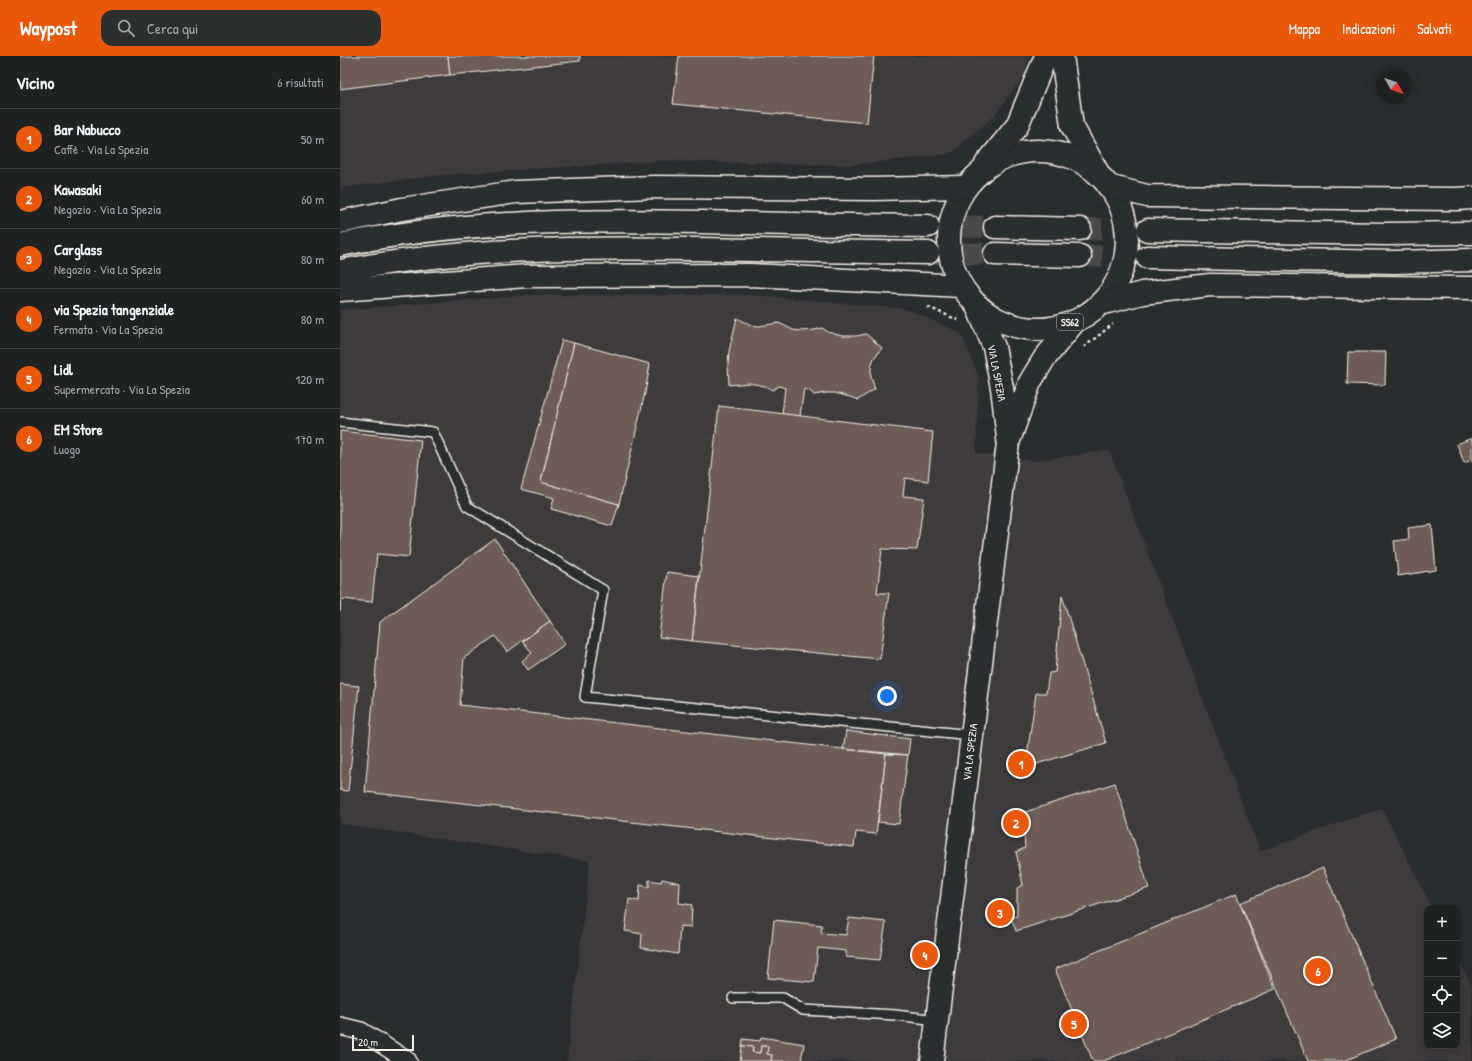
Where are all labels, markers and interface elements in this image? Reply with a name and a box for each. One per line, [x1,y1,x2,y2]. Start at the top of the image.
search box [101,10,381,46]
text: Waypost [20,15,77,41]
icon: search [115,17,137,39]
text: Cerca qui [147,18,198,39]
text: Mappa [1289,19,1320,38]
text: Indicazioni [1342,19,1395,38]
text: Salvati [1417,19,1452,38]
north arrow [1376,68,1412,104]
text: Vicino [16,71,54,94]
text: 6 risultati [277,73,324,91]
text: Bar Nabucco [54,119,120,140]
text: 1 [27,130,31,148]
text: 50 m [301,130,324,148]
text: Caffè · Via La Spezia [54,140,148,158]
text: Kawasaki [54,179,102,200]
text: 2 [26,190,32,208]
text: 60 m [301,190,324,208]
text: Negozio · Via La Spezia [54,200,161,218]
text: Carglass [54,239,102,260]
text: 3 [26,250,32,268]
text: 80 m [301,250,324,268]
text: Negozio · Via La Spezia [54,260,161,278]
text: via Spezia tangenziale [54,299,174,320]
text: 4 [27,310,31,328]
text: 80 m [301,310,324,328]
road number: SS62 [1057,314,1083,330]
text: Fermata · Via La Spezia [54,320,163,338]
street label: VIA LA SPEZIA [985,343,1009,403]
text: Lidl [54,359,73,380]
text: 5 [26,370,32,388]
text: 120 m [296,370,324,388]
text: Supermercato · Via La Spezia [54,380,190,398]
text: EM Store [54,419,103,440]
text: 6 [26,430,32,448]
text: 170 m [295,430,324,448]
text: Luogo [54,440,80,458]
your location [877,686,897,706]
street label: VIA LA SPEZIA [960,722,981,781]
pin: 1 [1008,749,1034,779]
pin: 2 [1003,808,1029,838]
pin: 3 [987,898,1013,928]
map controls [1424,905,1460,1049]
button: + [1424,905,1460,941]
pin: 4 [912,940,938,970]
button: − [1424,941,1460,977]
pin: 6 [1305,956,1331,986]
button: locate [1424,977,1460,1013]
pin: 5 [1061,1009,1087,1039]
button: layers [1424,1013,1460,1049]
scale bar [352,1033,414,1052]
text: 20 m [358,1035,378,1049]

